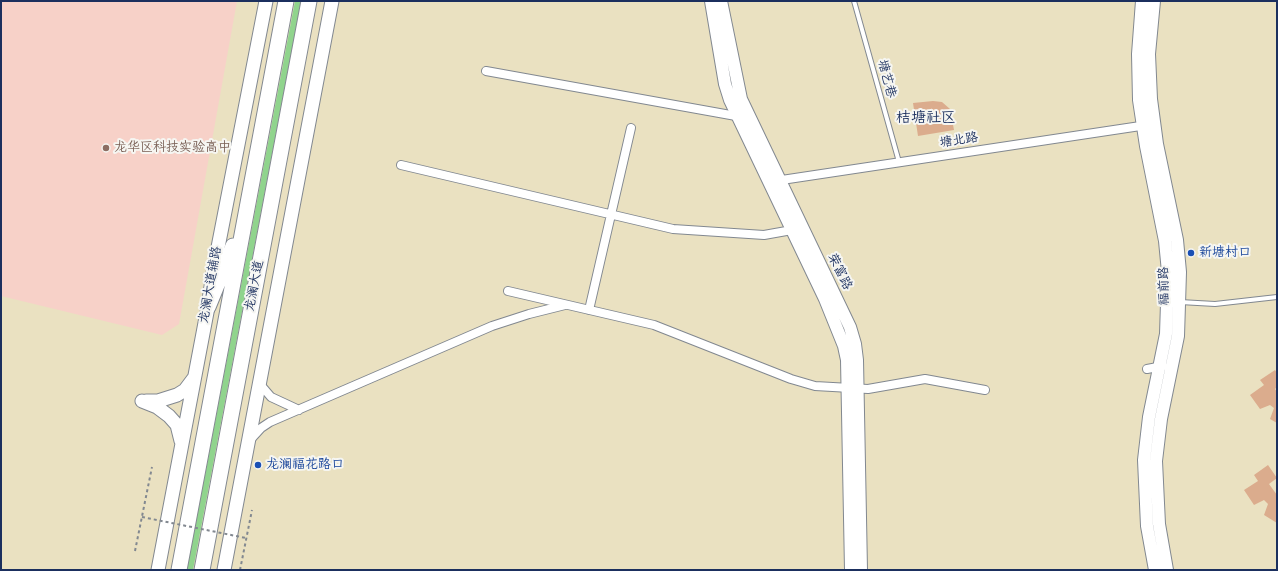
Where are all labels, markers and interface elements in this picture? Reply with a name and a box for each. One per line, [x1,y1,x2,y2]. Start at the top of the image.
street label: 塘艺巷 [873,58,899,100]
district label: 桔塘社区 [896,110,956,128]
street label: 塘北路 [939,130,979,152]
place label: 龙华区科技实验高中 [114,140,231,156]
marker: 龙华区科技实验高中 [101,143,111,153]
street label: 龙澜大道辅路 [197,245,225,325]
place label: 新塘村口 [1199,245,1251,261]
marker: 新塘村口 [1186,248,1196,258]
street label: 荣富路 [823,251,855,293]
street label: 龙澜大道 [242,259,268,313]
street label: 福前路 [1157,266,1173,306]
place label: 龙澜福花路口 [266,457,344,473]
marker: 龙澜福花路口 [253,460,263,470]

